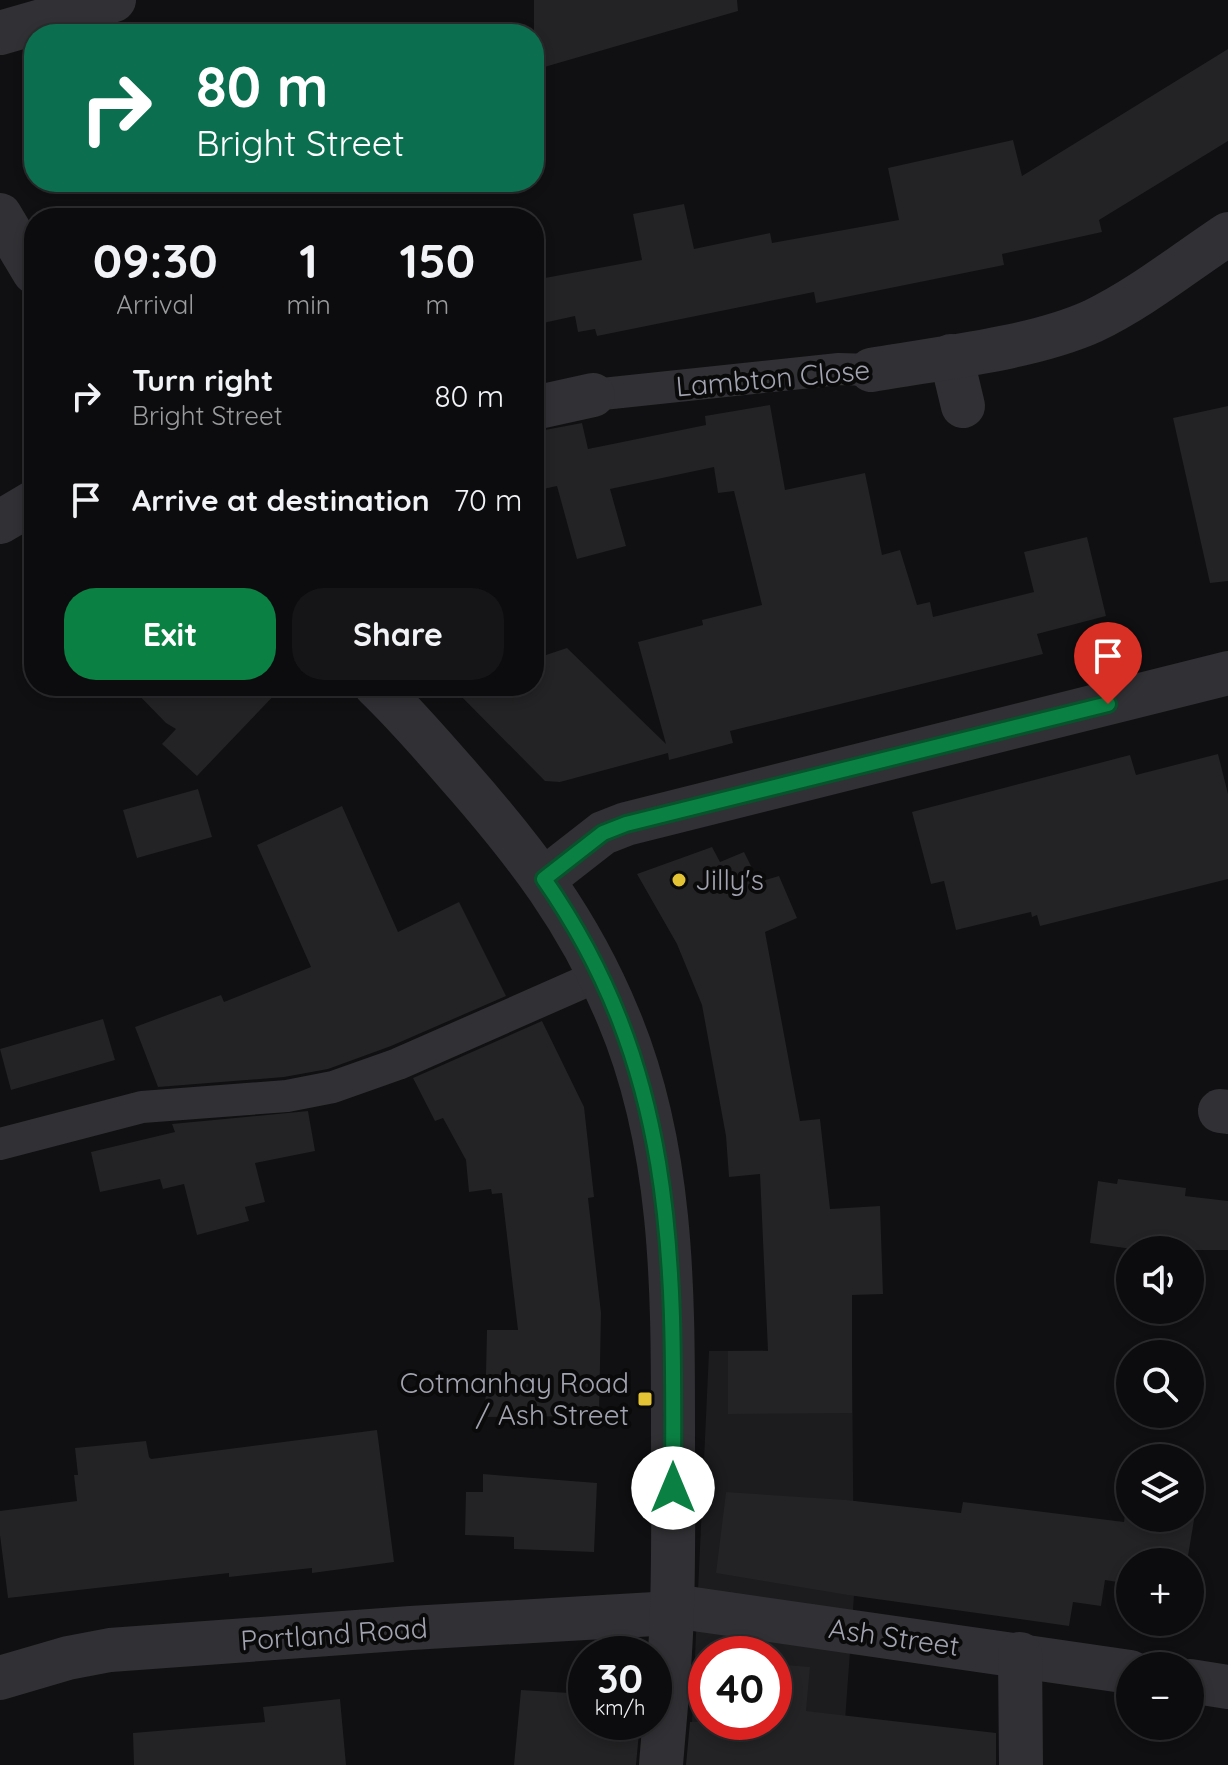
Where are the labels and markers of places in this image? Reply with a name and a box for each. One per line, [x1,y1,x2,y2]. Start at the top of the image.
pin [1074,622,1142,704]
place label: Jilly's [695,862,764,897]
marker: Jilly's [670,871,688,889]
place label: Cotmanhay Road / Ash Street [400,1365,629,1432]
marker: Cotmanhay Road / Ash Street [636,1390,654,1408]

